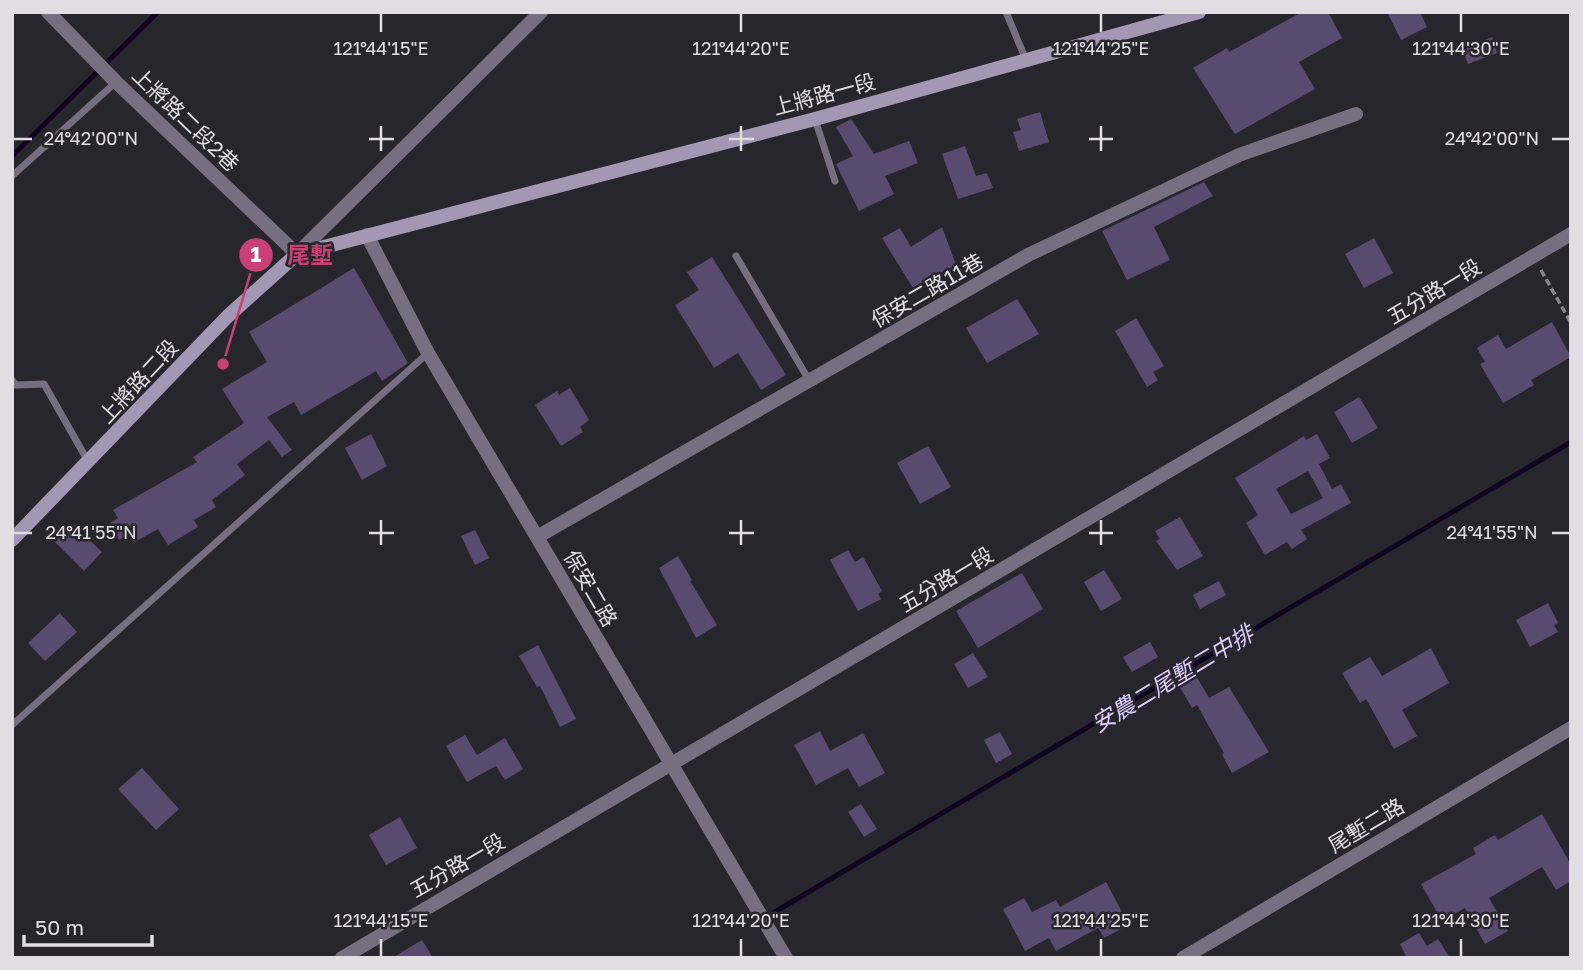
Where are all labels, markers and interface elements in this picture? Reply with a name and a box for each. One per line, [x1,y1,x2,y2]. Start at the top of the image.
text: 121°44'15"E [334,37,428,59]
text: 121°44'20"E [692,37,790,59]
text: 121°44'25"E [1053,37,1149,59]
text: 121°44'30"E [1412,37,1510,59]
street label: 上將路二段2巷 [127,62,245,176]
street label: 上將路一段 [770,68,878,120]
text: 24°42'00"N [44,127,138,149]
text: 24°42'00"N [1445,127,1539,149]
callout: 尾塹 [238,233,347,277]
text: 尾塹 [287,240,333,268]
text: 1 [251,241,262,267]
street label: 保安二路11巷 [866,247,988,333]
street label: 五分路一段 [1382,253,1486,329]
street label: 上將路二段 [93,334,183,428]
text: 24°41'55"N [45,521,137,543]
text: 24°41'55"N [1446,521,1538,543]
street label: 五分路一段 [894,541,998,617]
street label: 保安二路 [559,545,623,631]
water label: 安農二尾塹二中排 [1086,617,1261,737]
street label: 尾塹二路 [1323,792,1409,858]
street label: 五分路一段 [405,827,509,903]
scale bar [24,904,152,948]
text: 121°44'15"E [334,909,428,931]
text: 121°44'20"E [692,909,790,931]
text: 121°44'25"E [1053,909,1149,931]
text: 121°44'30"E [1412,909,1510,931]
text: 50 m [35,914,84,940]

